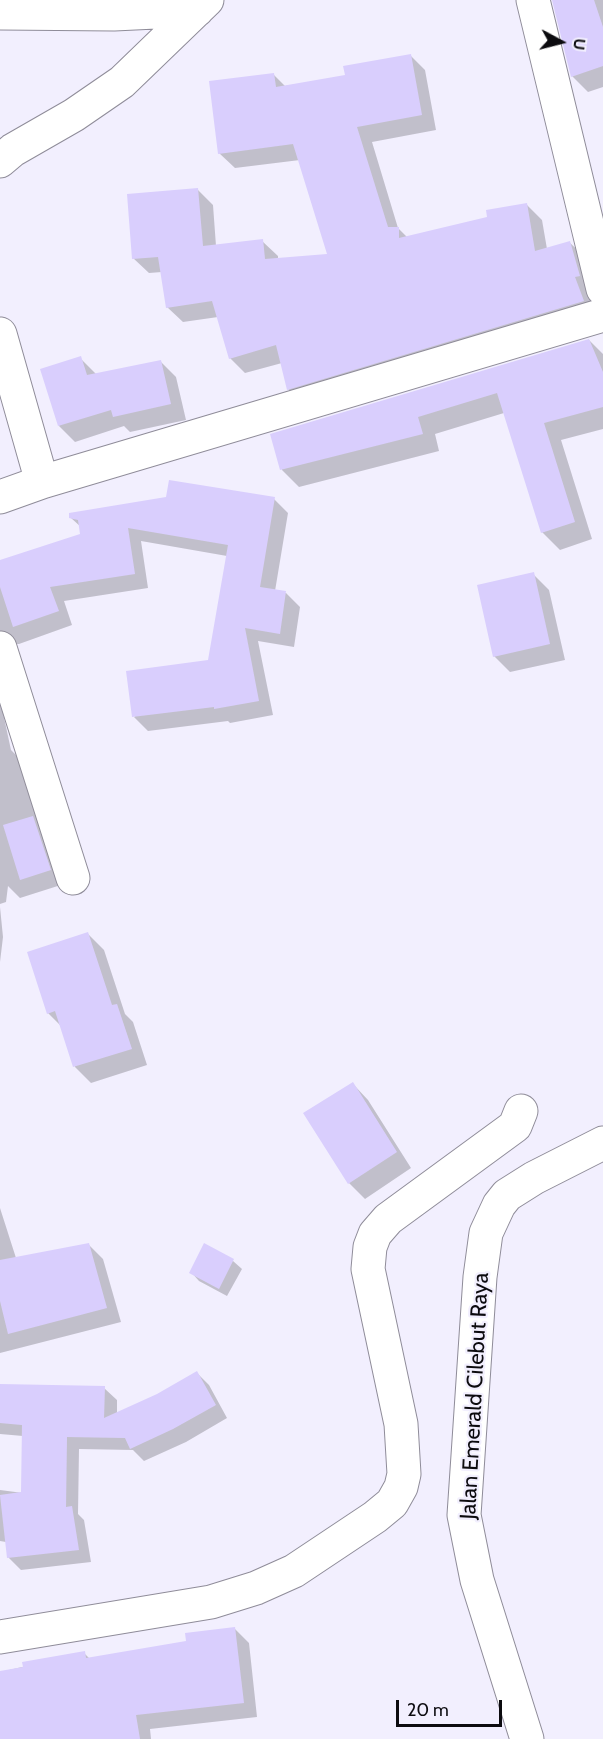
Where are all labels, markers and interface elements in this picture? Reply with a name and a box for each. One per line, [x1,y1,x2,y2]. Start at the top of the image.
north arrow [531,12,591,72]
text: U [569,37,589,51]
street label: Jalan Emerald Cilebut Raya [455,1272,495,1520]
scale bar [399,1688,506,1726]
text: 20 m [407,1699,449,1721]

